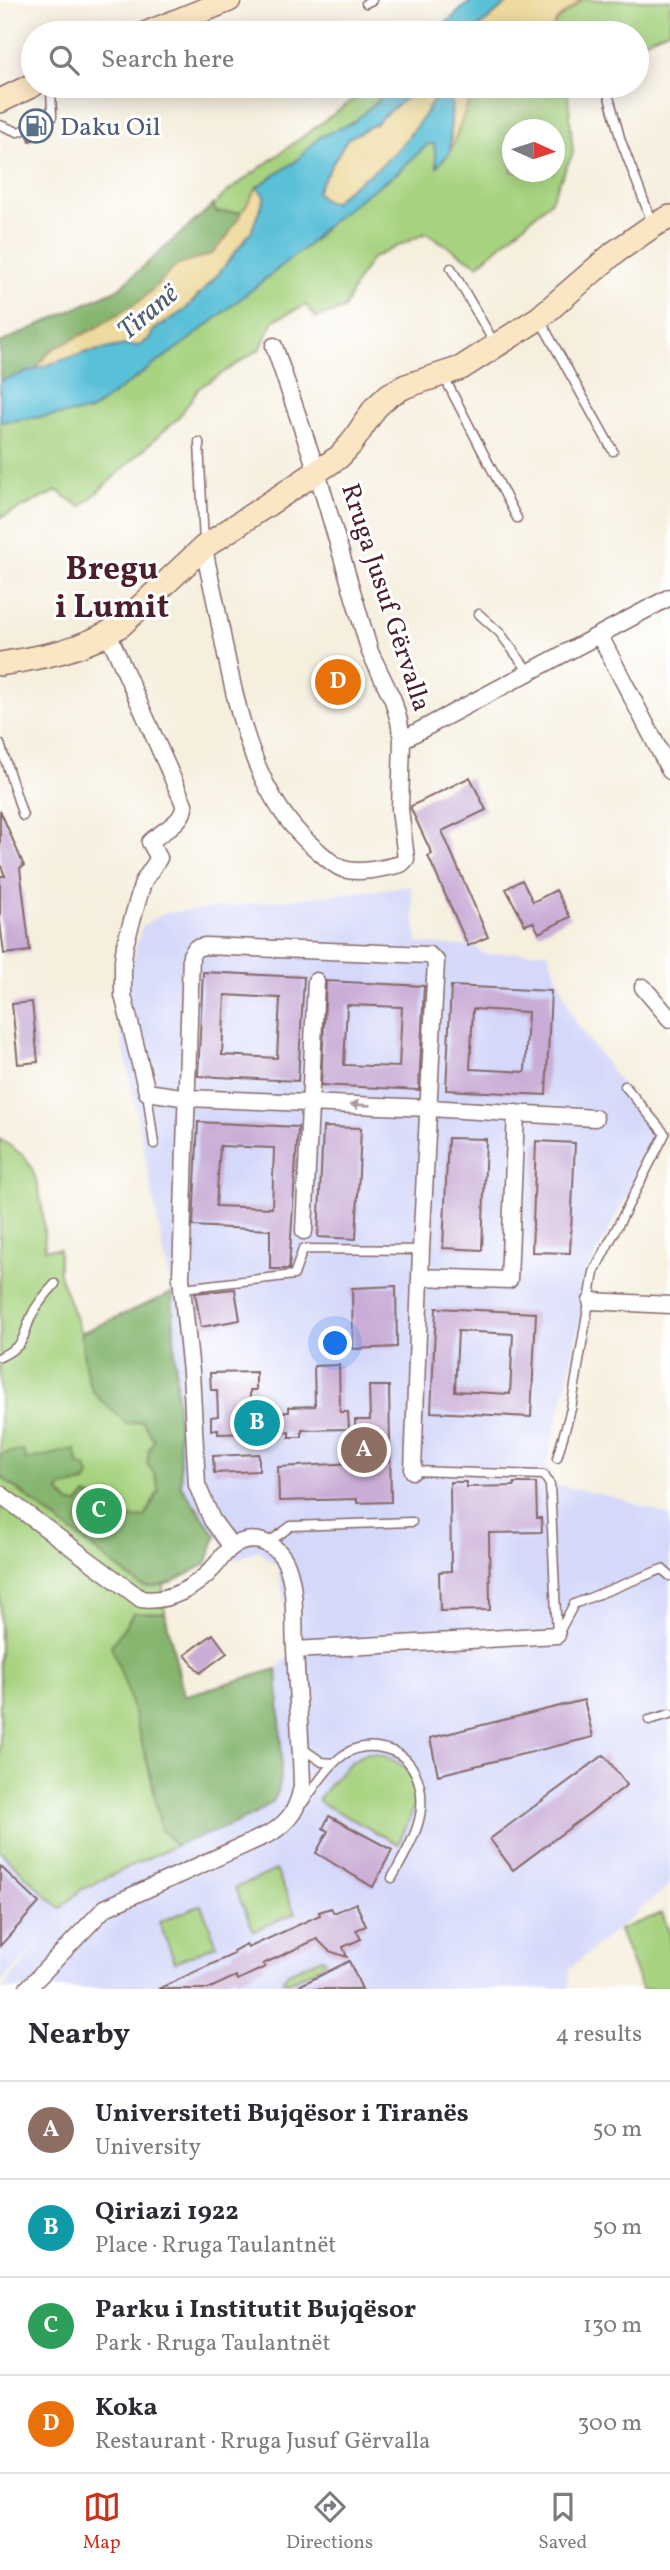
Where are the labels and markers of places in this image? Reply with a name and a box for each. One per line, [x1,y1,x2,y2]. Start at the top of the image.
fuel station icon: Daku Oil [17,107,55,145]
place label: Daku Oil [60,110,161,146]
pin: D [315,656,361,708]
pin: B [234,1397,280,1449]
pin: A [341,1424,387,1476]
pin: C [76,1485,122,1537]

